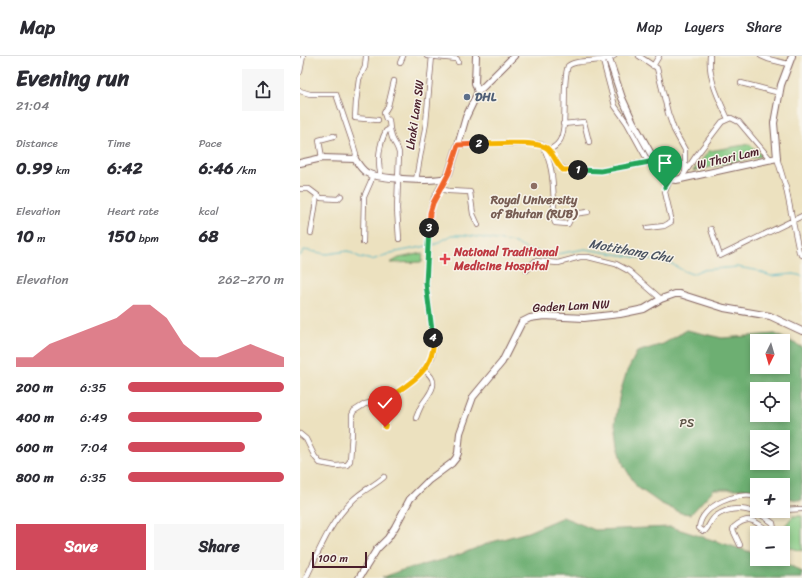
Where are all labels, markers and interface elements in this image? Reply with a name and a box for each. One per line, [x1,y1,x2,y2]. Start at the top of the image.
text: Map [20,11,55,44]
text: Map [637,15,662,40]
text: Layers [684,15,724,40]
text: Share [746,15,782,40]
text: Evening run [16,59,129,98]
button: share [242,69,284,111]
street label: Lhaki Lam SW [399,78,431,151]
place label: DHL [475,86,497,108]
marker: DHL [462,92,472,102]
text: 21:04 [16,94,49,117]
text: Distance [16,134,58,153]
text: Time [107,134,131,153]
text: Pace [199,134,222,153]
pin: 2 [469,134,489,154]
text: 2 [476,134,482,153]
street label: W Thori Lam [695,140,761,176]
pin [648,146,682,187]
icon: arrive [654,152,676,174]
text: 0.99 [16,153,53,183]
text: 6:42 [107,153,143,183]
text: 6:46 [199,153,234,183]
pin: 1 [568,160,588,180]
text: 1 [576,160,580,179]
text: km [53,161,70,180]
text: /km [234,161,256,180]
marker: Royal University of Bhutan (RUB) [529,181,539,191]
place label: Royal University of Bhutan (RUB) [490,189,578,225]
text: Elevation [16,202,61,221]
text: Heart rate [107,202,159,221]
text: kcal [199,202,219,221]
pin: 3 [419,218,439,238]
text: 3 [426,218,432,237]
text: 10 [16,221,34,251]
text: 150 [107,221,136,251]
text: 68 [199,221,219,251]
text: m [34,229,45,248]
text: bpm [136,229,159,248]
water label: Motithang Chu [587,232,676,269]
place label: National Traditional Medicine Hospital [453,241,559,277]
marker: National Traditional Medicine Hospital [439,253,451,265]
text: Elevation [16,268,69,291]
text: 262–270 m [218,268,284,291]
street label: Gaden Lam NW [532,293,611,319]
pin: 4 [423,328,443,348]
text: 4 [430,328,436,347]
north arrow [750,334,790,374]
map controls [750,334,790,566]
text: 200 m [16,376,53,399]
text: 6:35 [80,376,106,399]
button: locate [750,382,790,422]
pin [368,386,402,427]
icon: check [374,392,396,414]
text: 400 m [16,406,54,429]
text: 6:49 [80,406,107,429]
park label: PS [680,412,695,434]
button: layers [750,430,790,470]
text: 600 m [16,436,53,459]
text: 7:04 [80,436,108,459]
text: 800 m [16,466,54,489]
text: 6:35 [80,466,106,489]
button: + [750,478,790,518]
button: Save [16,524,146,570]
button: Share [154,524,284,570]
button: − [750,526,790,566]
text: 100 m [318,549,348,568]
scale bar [312,550,367,569]

